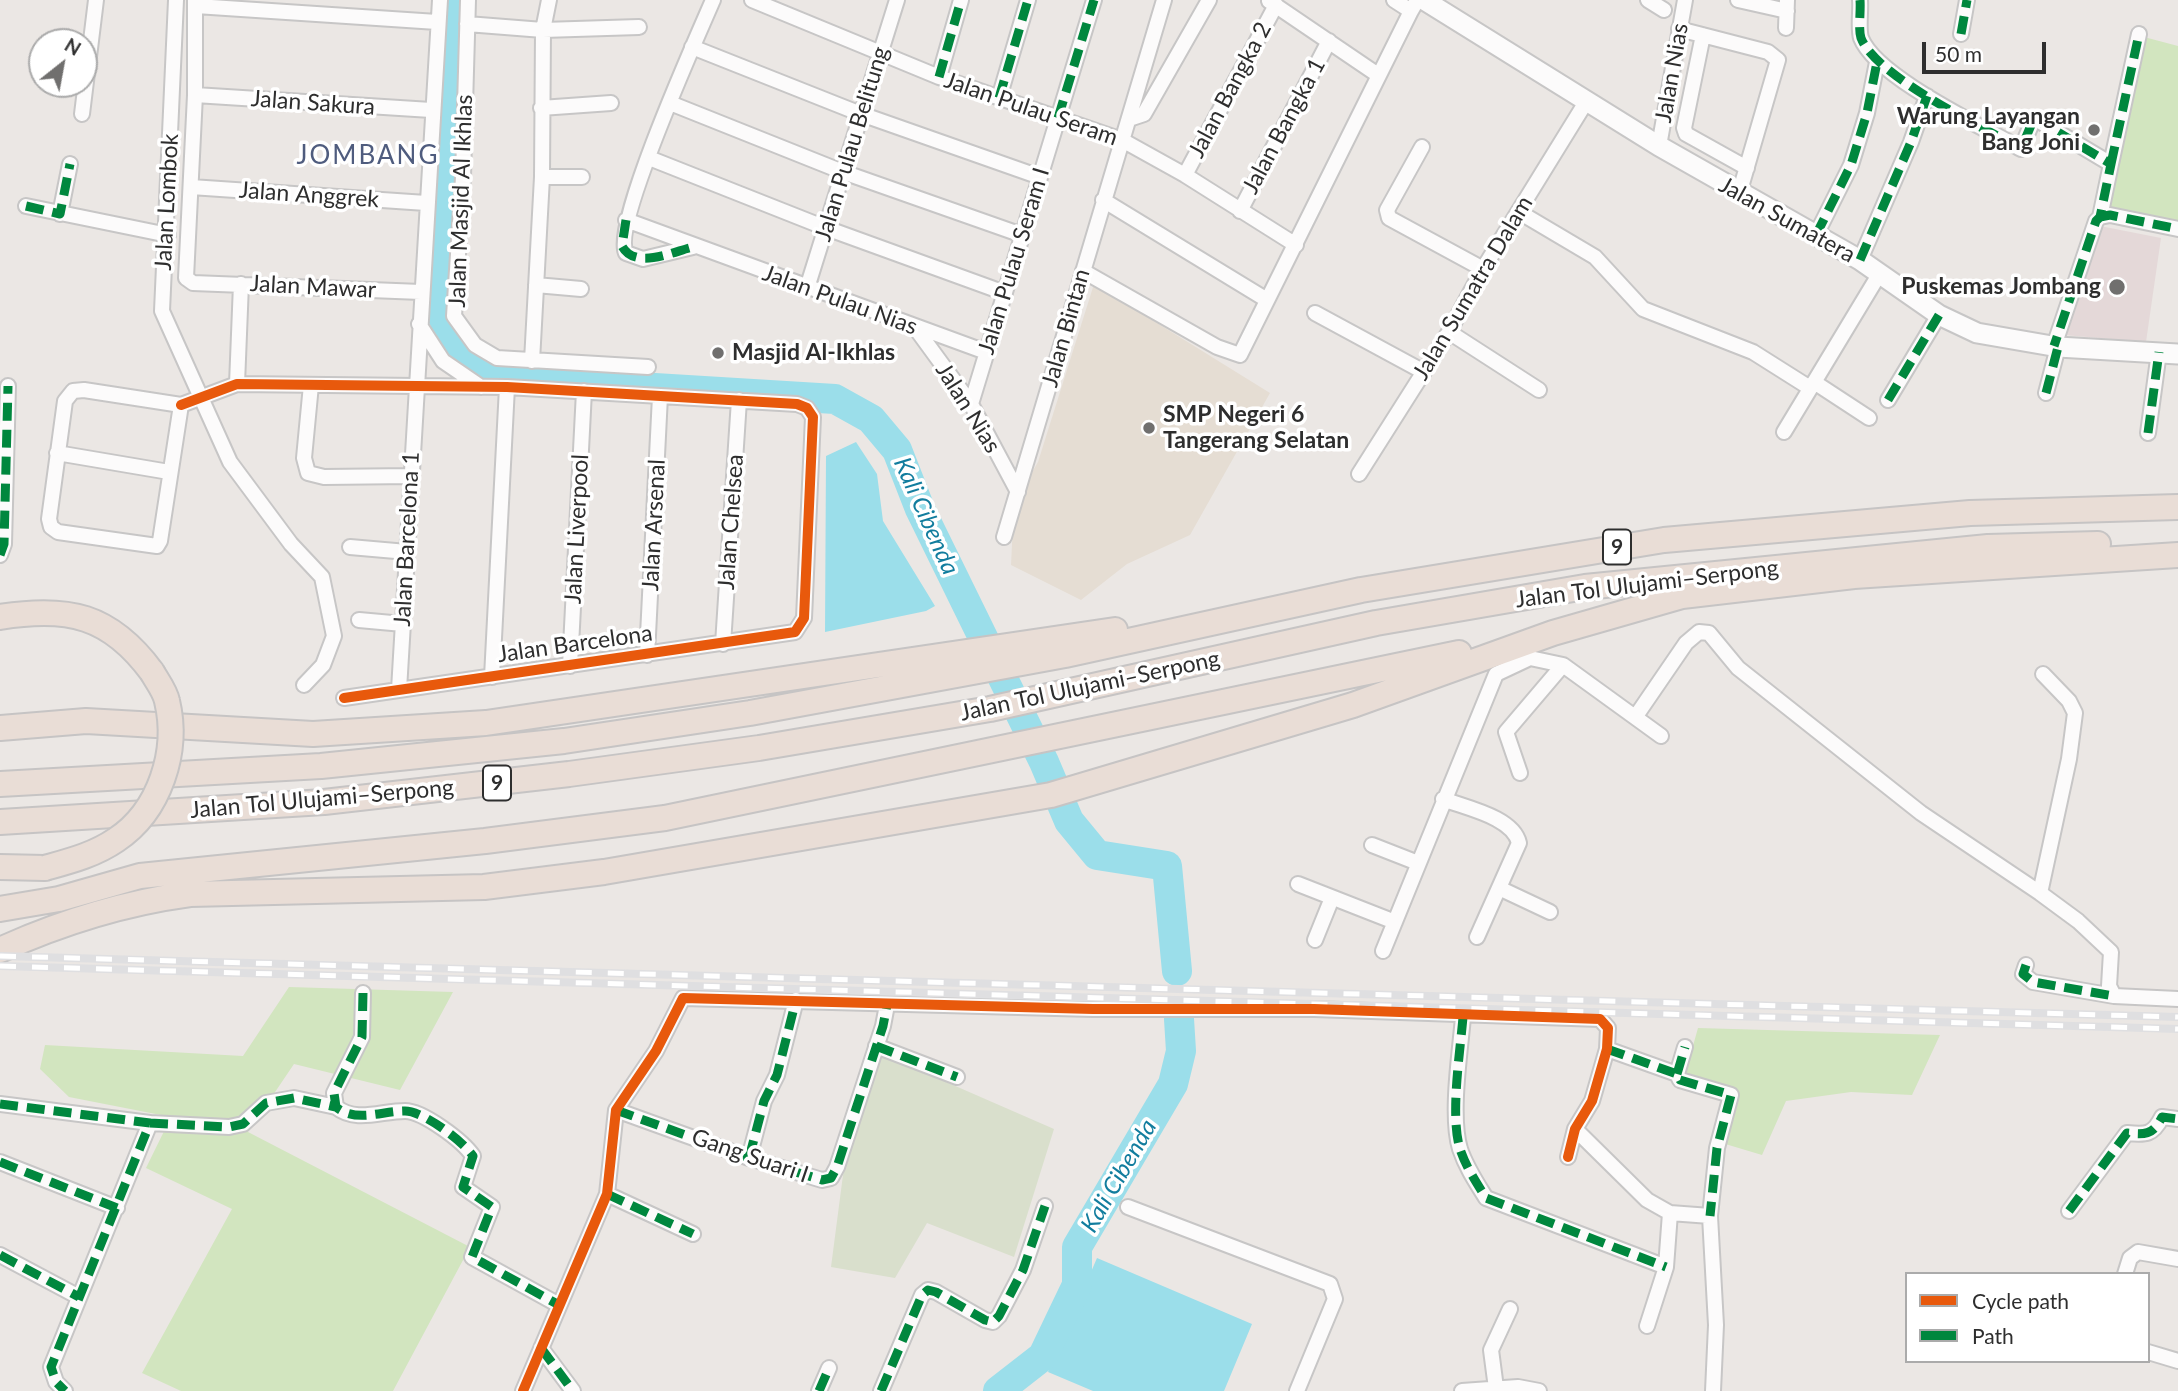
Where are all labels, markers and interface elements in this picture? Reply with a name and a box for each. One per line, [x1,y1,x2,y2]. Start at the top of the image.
street label: Jalan Bangka 2 [1183,18,1277,162]
street label: Jalan Nias [1650,21,1694,125]
north arrow [28,28,98,98]
scale bar [1926,28,2050,72]
text: N [61,33,85,60]
text: 50 m [1935,41,1982,66]
street label: Jalan Pulau Belitung [809,43,895,245]
street label: Jalan Bangka 1 [1237,54,1331,198]
street label: Jalan Pulau Seram [941,66,1121,152]
street label: Jalan Sakura [250,85,376,121]
street label: Jalan Masjid Al Ikhlas [443,94,479,308]
place label: Warung Layangan Bang Joni [1897,103,2080,157]
marker: Warung Layangan Bang Joni [2086,122,2102,138]
street label: Jalan Lombok [150,133,184,271]
district label: JOMBANG [297,140,439,172]
street label: Jalan Pulau Seram I [972,164,1056,358]
street label: Jalan Sumatera [1714,171,1860,269]
street label: Jalan Anggrek [238,176,380,214]
street label: Jalan Sumatra Dalam [1407,191,1539,385]
street label: Jalan Pulau Nias [759,259,921,341]
street label: Jalan Bintan [1036,266,1096,390]
street label: Jalan Mawar [249,270,377,304]
place label: Puskemas Jombang [1901,273,2101,301]
marker: Puskemas Jombang [2107,277,2127,297]
place label: Masjid Al-Ikhlas [732,339,895,367]
marker: Masjid Al-Ikhlas [710,345,726,361]
street label: Jalan Nias [930,358,1006,458]
place label: SMP Negeri 6 Tangerang Selatan [1163,401,1349,455]
marker: SMP Negeri 6 Tangerang Selatan [1141,420,1157,436]
street label: Jalan Barcelona 1 [389,451,425,627]
street label: Jalan Liverpool [559,453,595,605]
street label: Jalan Chelsea [713,453,749,591]
water label: Kali Cibenda [887,453,965,579]
street label: Jalan Arsenal [637,458,671,592]
road number: 9 [1603,530,1631,564]
street label: Jalan Tol Ulujami–Serpong [1514,554,1780,614]
street label: Jalan Barcelona [496,619,654,669]
street label: Jalan Tol Ulujami–Serpong [958,645,1222,727]
road number: 9 [483,766,511,800]
street label: Jalan Tol Ulujami–Serpong [189,774,455,824]
water label: Kali Cibenda [1075,1115,1163,1237]
street label: Gang Suari I [688,1123,812,1189]
legend [1905,1272,2150,1363]
text: Cycle path [1972,1288,2069,1313]
text: Path [1972,1323,2014,1348]

